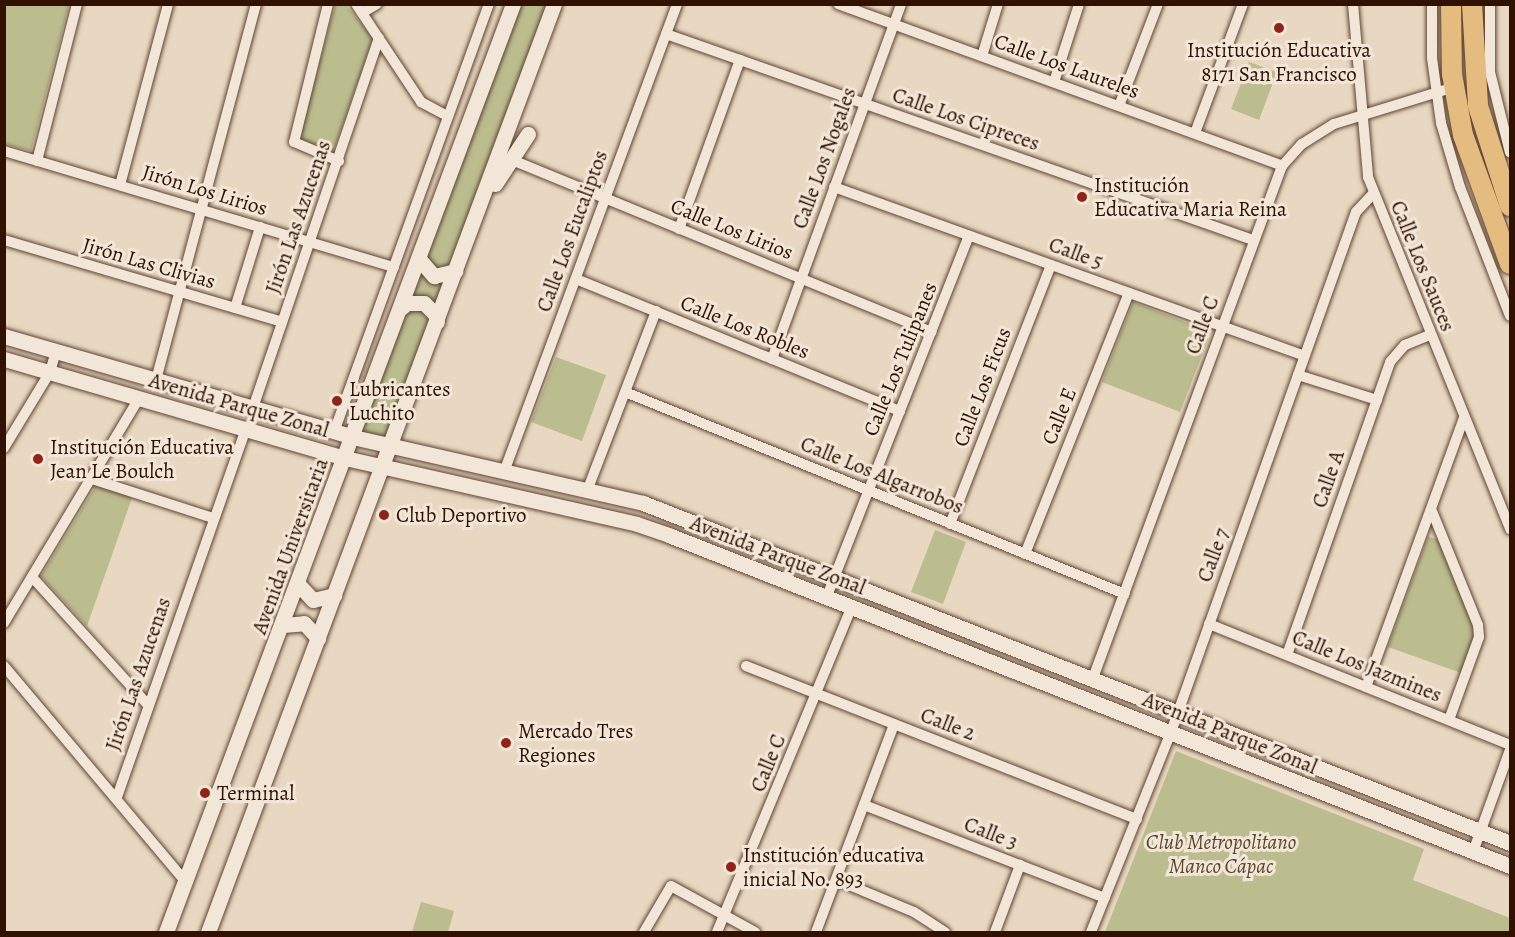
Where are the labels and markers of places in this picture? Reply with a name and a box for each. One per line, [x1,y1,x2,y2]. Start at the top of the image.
marker: Institución Educativa 8171 San Francisco [1272,21,1286,35]
place label: Institución Educativa 8171 San Francisco [1187,37,1371,87]
place label: Institución Educativa Maria Reina [1094,172,1287,222]
marker: Institución Educativa Maria Reina [1075,190,1089,204]
place label: Lubricantes Luchito [349,376,450,426]
marker: Lubricantes Luchito [330,394,344,408]
place label: Institución Educativa Jean Le Boulch [50,434,234,484]
marker: Institución Educativa Jean Le Boulch [31,452,45,466]
place label: Club Deportivo [396,502,527,528]
marker: Club Deportivo [377,508,391,522]
place label: Mercado Tres Regiones [518,718,633,768]
marker: Mercado Tres Regiones [499,736,513,750]
place label: Terminal [217,780,294,806]
marker: Terminal [198,786,212,800]
place label: Institución educativa inicial No. 893 [743,842,925,892]
marker: Institución educativa inicial No. 893 [724,860,738,874]

